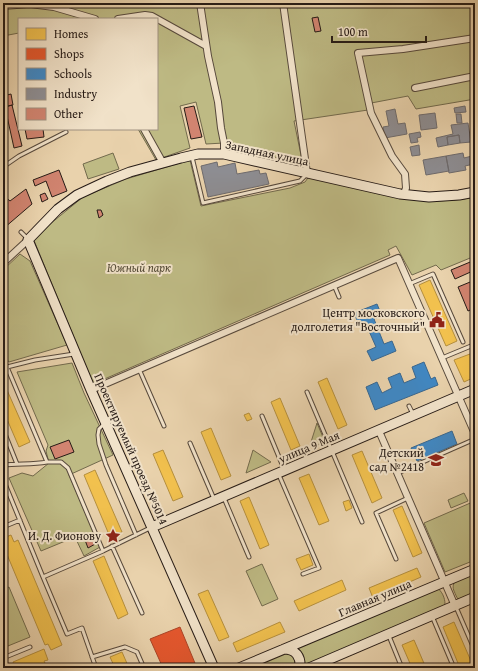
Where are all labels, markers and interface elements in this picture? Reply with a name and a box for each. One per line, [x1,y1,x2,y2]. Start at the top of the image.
legend [18,18,158,130]
scale bar [332,18,426,44]
text: 100 m [338,23,368,40]
text: Homes [54,25,89,42]
text: Shops [54,45,84,62]
text: Schools [54,65,92,82]
text: Industry [54,85,97,102]
text: Other [54,105,83,122]
street label: Западная улица [224,135,311,170]
park label: Южный парк [107,259,171,276]
place label: Центр московского долголетия "Восточный" [291,304,425,335]
public building icon: Центр московского долголетия "Восточный" [428,311,446,329]
street label: Проектируемый проезд №5014 [90,370,173,527]
street label: улица 9 Мая [275,426,342,467]
place label: Детский сад №2418 [369,444,424,475]
school or university icon: Детский сад №2418 [427,451,445,469]
place label: И. Д. Фионову [28,527,101,544]
place icon: И. Д. Фионову [104,527,122,545]
street label: Главная улица [336,574,414,621]

